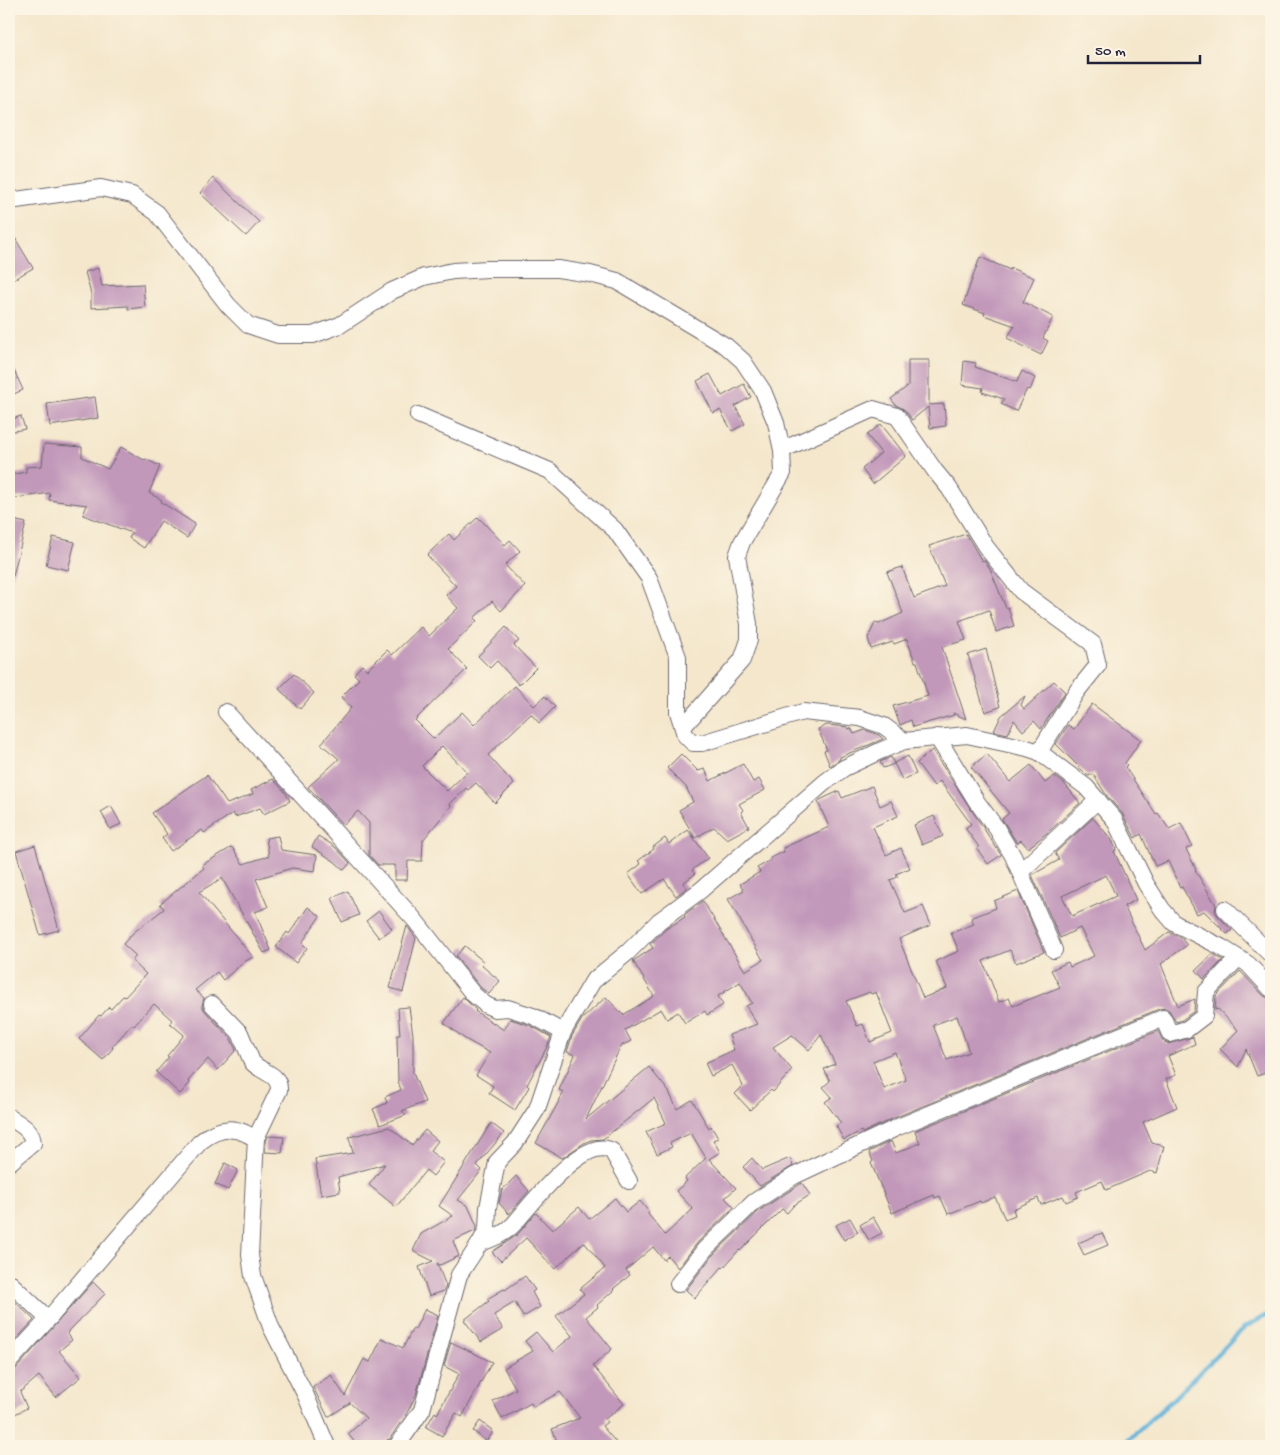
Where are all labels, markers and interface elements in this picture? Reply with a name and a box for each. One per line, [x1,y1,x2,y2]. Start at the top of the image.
scale bar [1088,32,1200,64]
text: 50 m [1095,43,1126,61]

